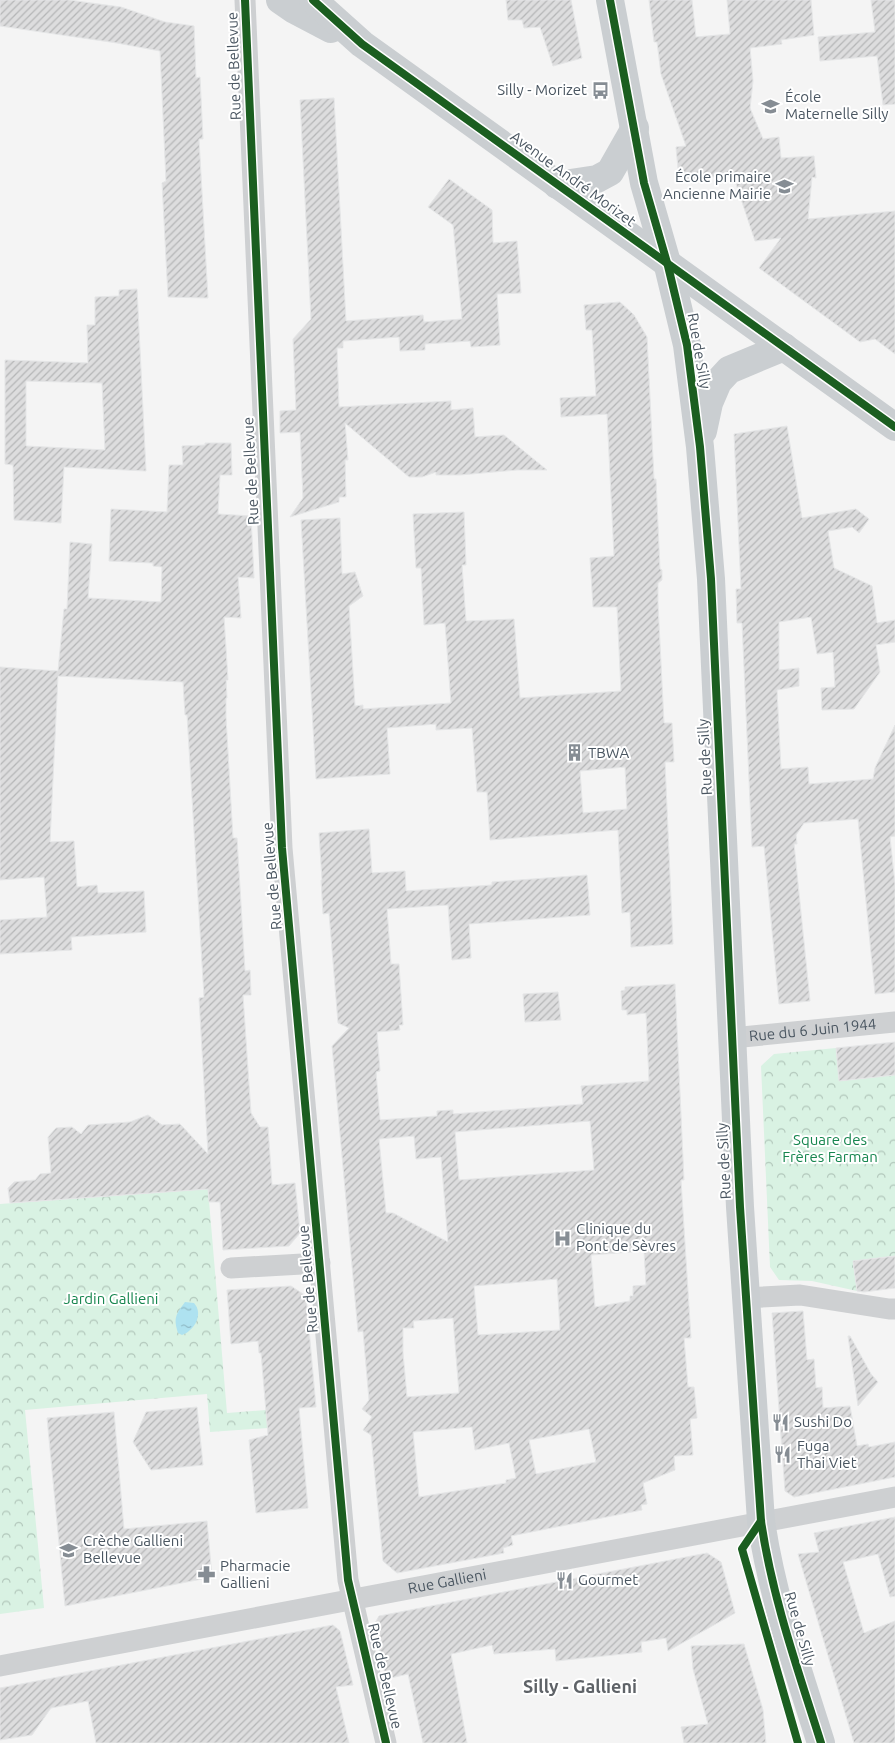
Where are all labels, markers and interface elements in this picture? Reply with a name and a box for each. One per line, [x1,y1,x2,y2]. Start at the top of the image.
street label: Rue de Bellevue [223,12,244,120]
bus stop icon: Silly - Morizet [591,80,611,100]
place label: Silly - Morizet [497,81,587,98]
place label: École Maternelle Silly [785,88,889,122]
school or university icon: École Maternelle Silly [761,96,781,116]
street label: Avenue André Morizet [507,127,639,230]
place label: École primaire Ancienne Mairie [663,168,771,202]
school or university icon: École primaire Ancienne Mairie [775,176,795,196]
street label: Rue de Silly [684,312,715,390]
street label: Rue de Bellevue [239,417,262,526]
street label: Rue de Silly [694,718,715,796]
building icon: TBWA [564,743,584,763]
place label: TBWA [588,744,630,761]
street label: Rue de Bellevue [258,821,285,931]
street label: Rue du 6 Juin 1944 [748,1015,877,1044]
street label: Rue de Silly [713,1122,734,1200]
park label: Square des Frères Farman [782,1131,878,1165]
place label: Clinique du Pont de Sèvres [576,1220,676,1254]
street label: Rue de Bellevue [294,1224,321,1334]
hospital icon: Clinique du Pont de Sèvres [552,1228,572,1248]
park label: Jardin Gallieni [64,1290,158,1307]
restaurant icon: Sushi Do [770,1412,790,1432]
place label: Sushi Do [794,1413,852,1430]
place label: Fuga Thai Viet [797,1437,857,1471]
restaurant icon: Fuga Thai Viet [773,1445,793,1465]
place label: Crèche Gallieni Bellevue [83,1532,183,1566]
school or university icon: Crèche Gallieni Bellevue [59,1540,79,1560]
place label: Pharmacie Gallieni [220,1557,291,1591]
pharmacy icon: Pharmacie Gallieni [196,1565,216,1585]
street label: Rue Gallieni [406,1565,488,1597]
restaurant icon: Gourmet [554,1570,574,1590]
place label: Gourmet [578,1571,638,1588]
street label: Rue de Silly [782,1590,819,1668]
street label: Rue de Bellevue [365,1621,406,1731]
district label: Silly - Gallieni [523,1676,637,1696]

